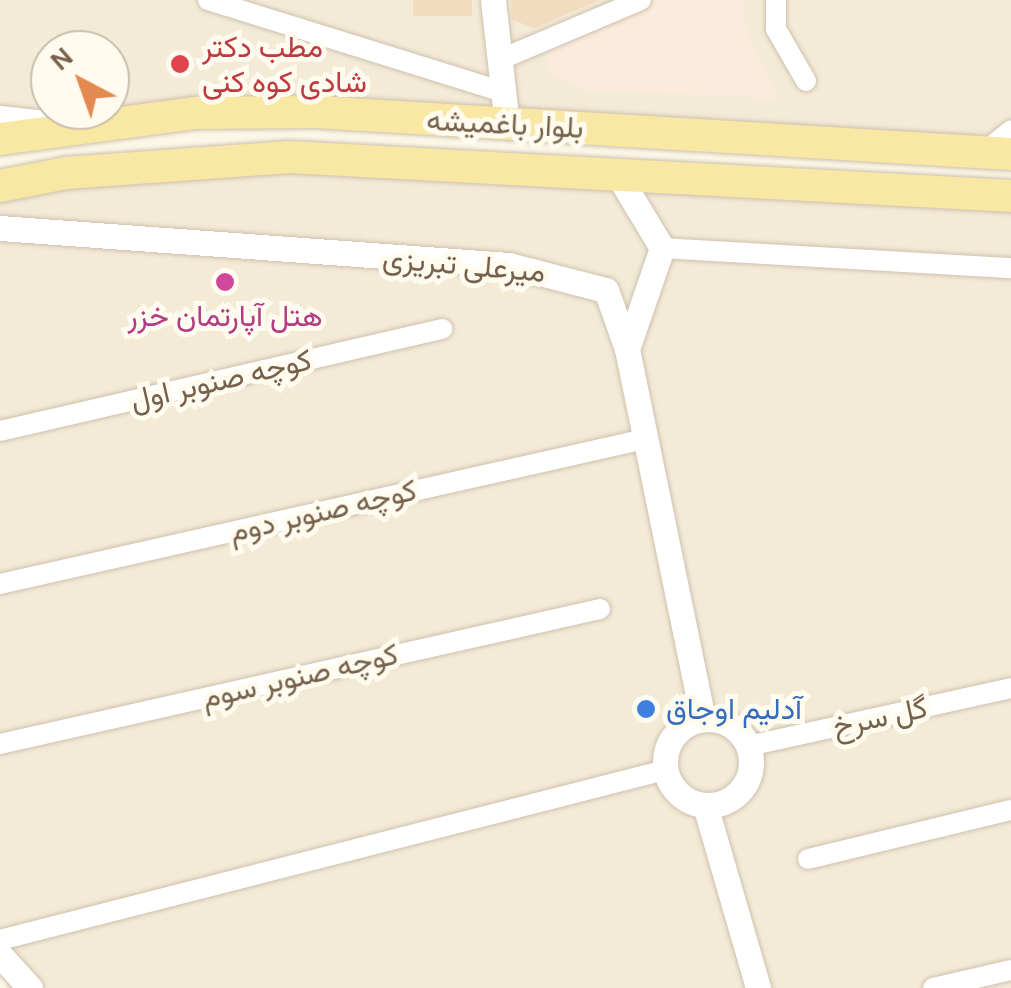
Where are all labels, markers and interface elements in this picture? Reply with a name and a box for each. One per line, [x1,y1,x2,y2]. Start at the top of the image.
place label: مطب دکتر شادی کوه کنی [202,29,367,100]
north arrow [30,30,130,130]
text: N [43,39,80,78]
marker: مطب دکتر شادی کوه کنی [167,51,193,77]
street label: بلوار باغمیشه [425,102,585,146]
street label: میرعلی تبریزی [381,240,547,290]
marker: هتل آپارتمان خزر [214,271,236,293]
place label: هتل آپارتمان خزر [127,298,323,334]
street label: کوچه صنوبر اول [127,342,315,418]
street label: کوچه صنوبر دوم [226,472,420,550]
street label: کوچه صنوبر سوم [198,636,402,716]
street label: گل سرخ [829,689,931,745]
place label: آدلیم اوجاق [666,691,802,727]
marker: آدلیم اوجاق [635,698,657,720]

